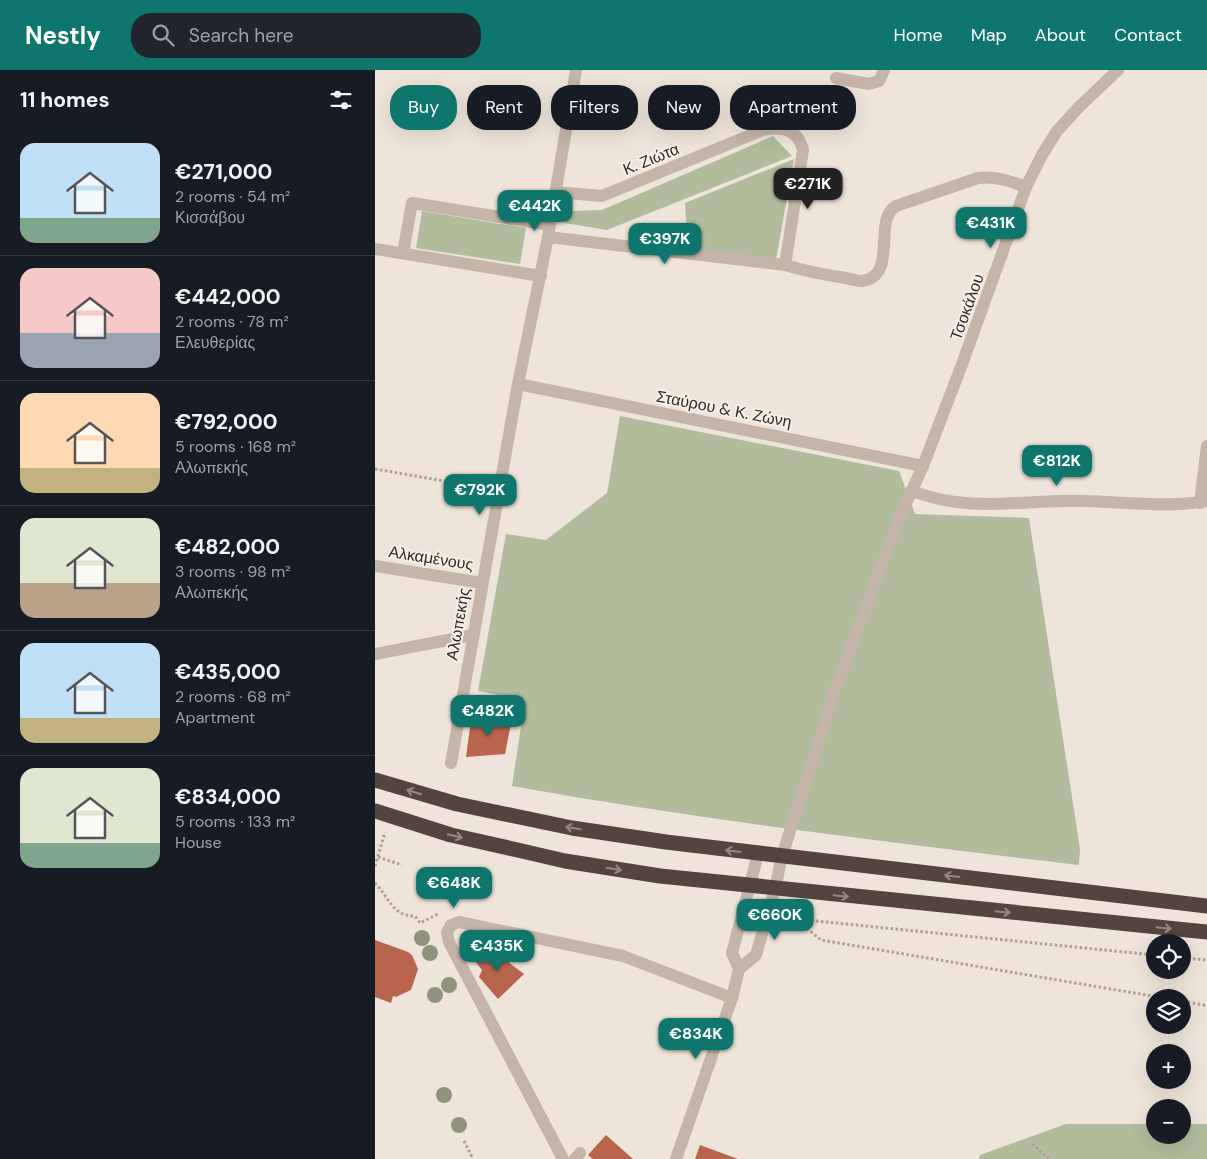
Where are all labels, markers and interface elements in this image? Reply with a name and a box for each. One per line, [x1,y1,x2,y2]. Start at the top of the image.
search box [131,13,481,58]
text: Nestly [25,20,101,51]
icon: search [149,21,177,49]
text: Search here [189,23,294,48]
text: Home [893,23,943,47]
text: Map [971,23,1007,47]
text: About [1035,23,1086,47]
text: Contact [1114,23,1182,47]
chip: Buy [390,85,457,130]
chip: Rent [467,85,541,130]
chip: Filters [551,85,638,130]
chip: New [648,85,720,130]
chip: Apartment [730,85,856,130]
text: 11 homes [20,86,110,114]
icon: filters [327,86,355,114]
street label: Κ. Ζιώτα [620,138,682,180]
text: €271,000 [175,158,272,186]
icon: home [60,163,120,223]
pin: €271K [773,168,843,210]
text: €271K [785,173,831,194]
text: 2 rooms · 54 m² [175,186,290,207]
pin: €442K [500,190,570,232]
text: €442K [508,195,562,216]
pin: €431K [956,206,1026,249]
text: Κισσάβου [175,207,245,228]
text: €431K [967,212,1015,233]
pin: €397K [630,222,700,265]
text: €397K [640,228,690,249]
street label: Τσοκάλου [945,271,989,343]
text: €442,000 [175,283,281,311]
icon: home [60,288,120,348]
text: 2 rooms · 78 m² [175,311,289,332]
text: Ελευθερίας [175,332,255,353]
street label: Σταύρου & Κ. Ζώνη [655,386,793,432]
text: €792,000 [175,408,277,436]
icon: home [60,413,120,473]
text: 5 rooms · 168 m² [175,436,296,457]
pin: €812K [1022,444,1092,487]
text: €812K [1033,450,1081,471]
text: Αλωπεκής [175,457,248,478]
pin: €792K [445,474,515,516]
text: €792K [455,479,505,500]
text: €482,000 [175,533,280,561]
icon: home [60,538,120,598]
street label: Αλκαμένους [387,541,475,575]
text: 3 rooms · 98 m² [175,561,291,582]
text: Αλωπεκής [175,582,248,603]
street label: Αλωπεκής [441,586,475,662]
text: €435,000 [175,658,280,686]
icon: home [60,663,120,723]
text: 2 rooms · 68 m² [175,686,291,707]
pin: €482K [453,694,523,737]
text: €482K [462,700,514,721]
text: Apartment [175,707,255,728]
text: €834,000 [175,783,281,811]
one-way arrow [407,786,423,796]
icon: home [60,788,120,848]
text: 5 rooms · 133 m² [175,811,295,832]
one-way arrow [565,822,581,832]
one-way arrow [447,831,463,841]
text: House [175,832,222,853]
one-way arrow [726,846,742,856]
one-way arrow [606,865,622,875]
pin: €648K [419,866,489,909]
one-way arrow [944,871,960,881]
text: €648K [427,872,481,893]
one-way arrow [833,891,849,901]
pin: €660K [740,898,810,941]
text: €660K [748,904,802,925]
one-way arrow [994,907,1010,917]
one-way arrow [1156,923,1172,933]
pin: €435K [462,930,532,972]
map controls [1146,934,1191,1144]
button: locate [1146,934,1191,979]
text: €435K [470,935,524,956]
button: layers [1146,989,1191,1034]
pin: €834K [661,1018,731,1060]
text: €834K [669,1023,723,1044]
button: + [1146,1044,1191,1089]
button: − [1146,1099,1191,1144]

